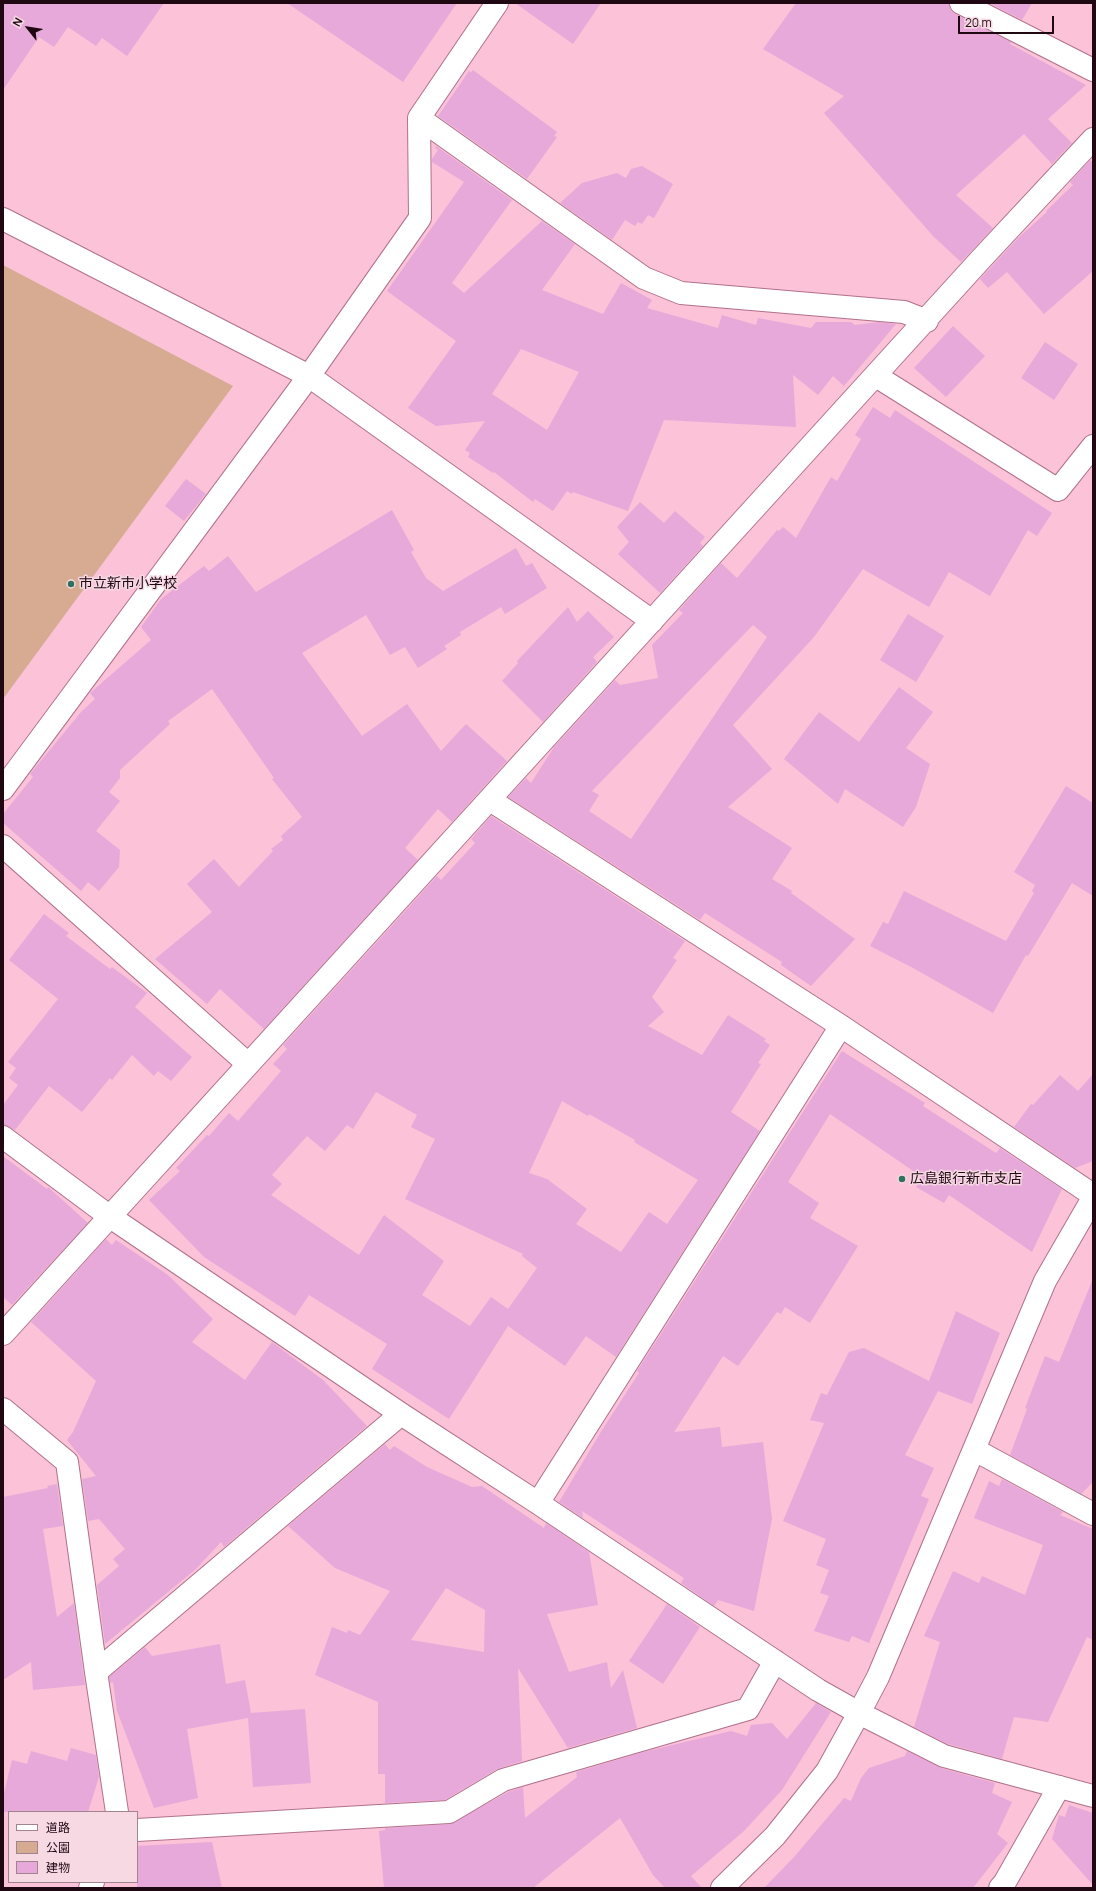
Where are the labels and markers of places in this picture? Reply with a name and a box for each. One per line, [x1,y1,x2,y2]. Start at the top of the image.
place label: 市立新市小学校 [79,576,177,592]
marker: 市立新市小学校 [66,579,76,589]
place label: 広島銀行新市支店 [910,1171,1022,1187]
marker: 広島銀行新市支店 [897,1174,907,1184]

